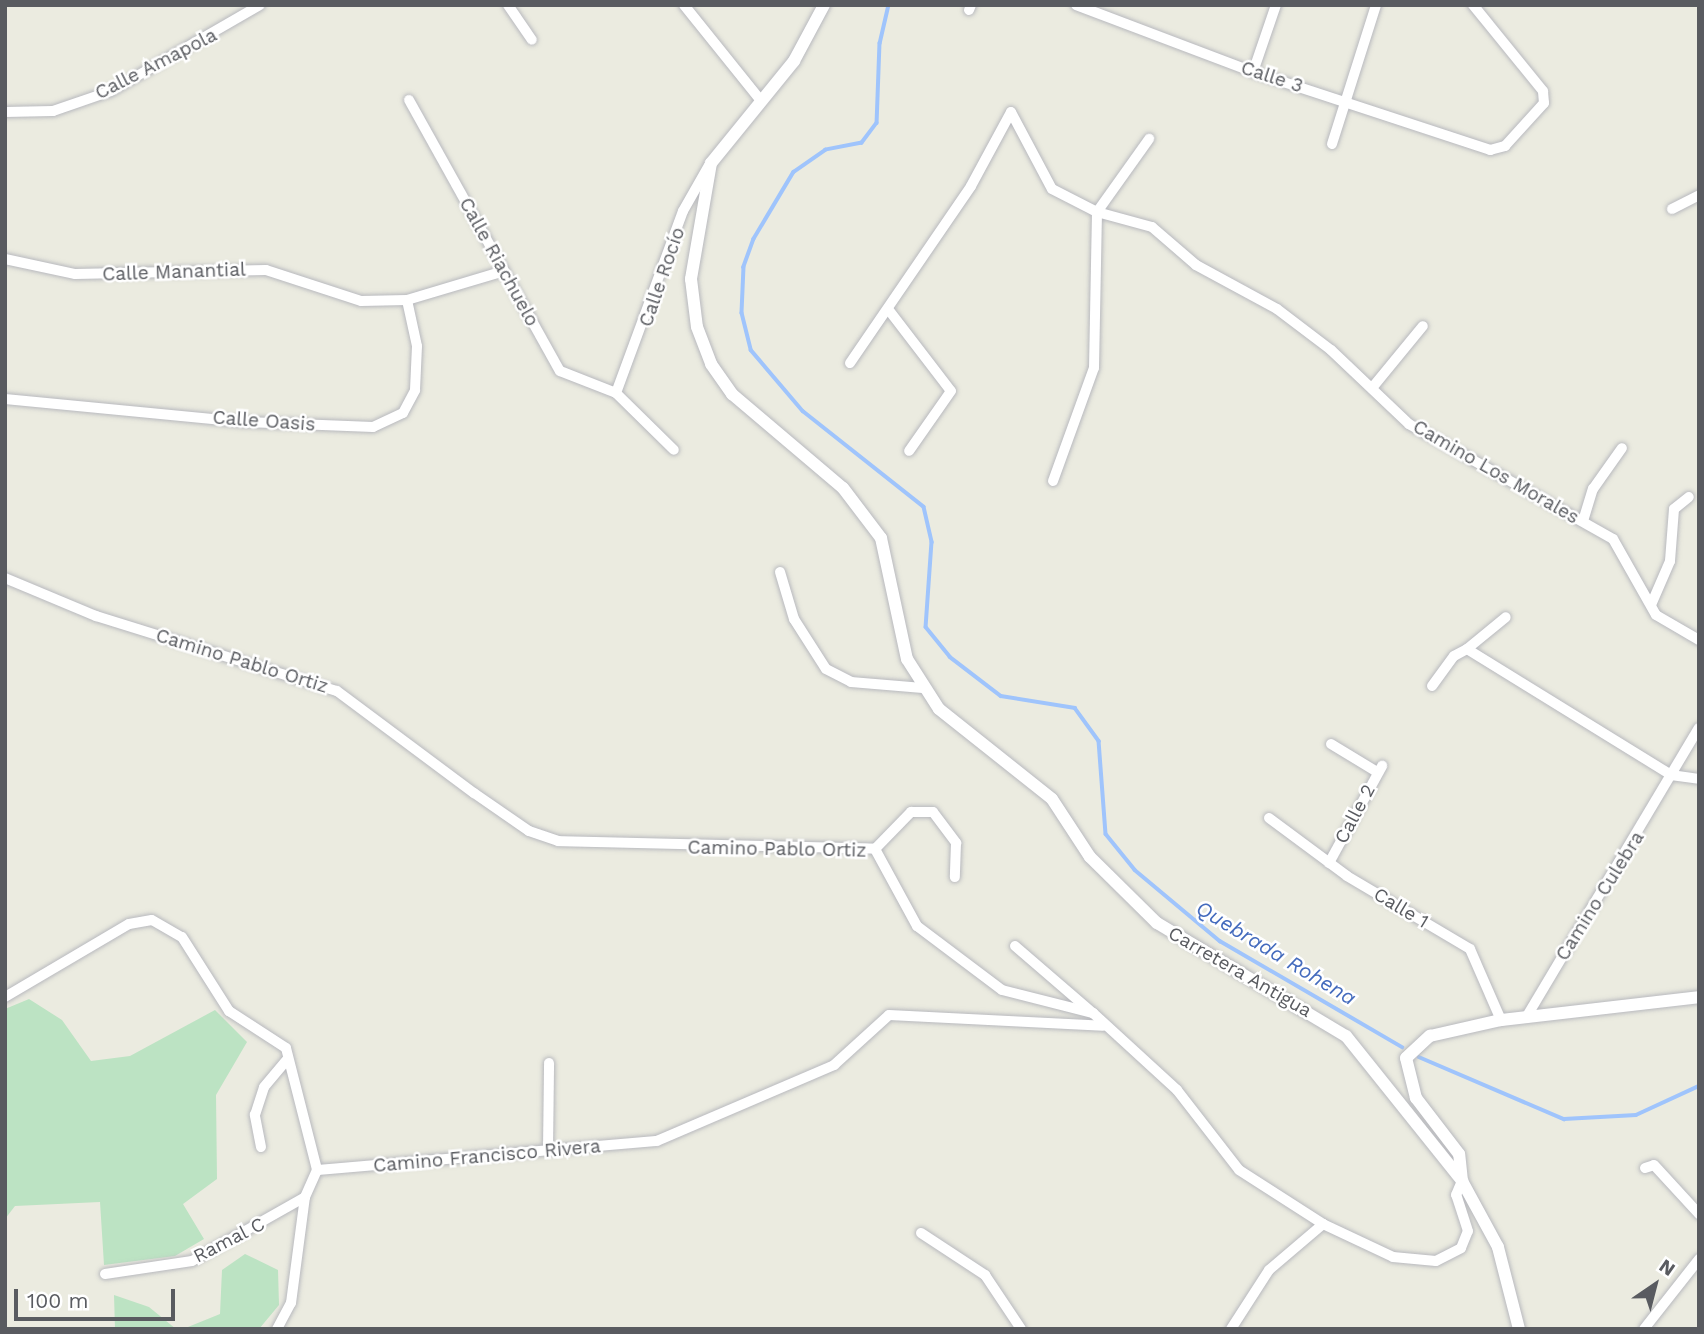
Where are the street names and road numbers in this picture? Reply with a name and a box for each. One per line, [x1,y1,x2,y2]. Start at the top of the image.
street label: Calle Amapola [91,23,221,105]
street label: Calle 3 [1238,56,1306,98]
street label: Calle Riachuelo [454,194,544,330]
street label: Calle Rocío [634,224,690,330]
street label: Calle Manantial [102,258,246,286]
street label: Calle Oasis [212,406,316,436]
street label: Camino Los Morales [1409,415,1583,529]
street label: Camino Pablo Ortiz [153,624,331,698]
street label: Calle 2 [1330,780,1380,848]
street label: Camino Culebra [1551,827,1649,965]
street label: Camino Pablo Ortiz [687,836,867,862]
street label: Calle 1 [1369,883,1433,933]
street label: Carretera Antigua [1164,921,1316,1023]
street label: Camino Francisco Rivera [372,1135,602,1177]
street label: Ramal C [189,1212,269,1268]

